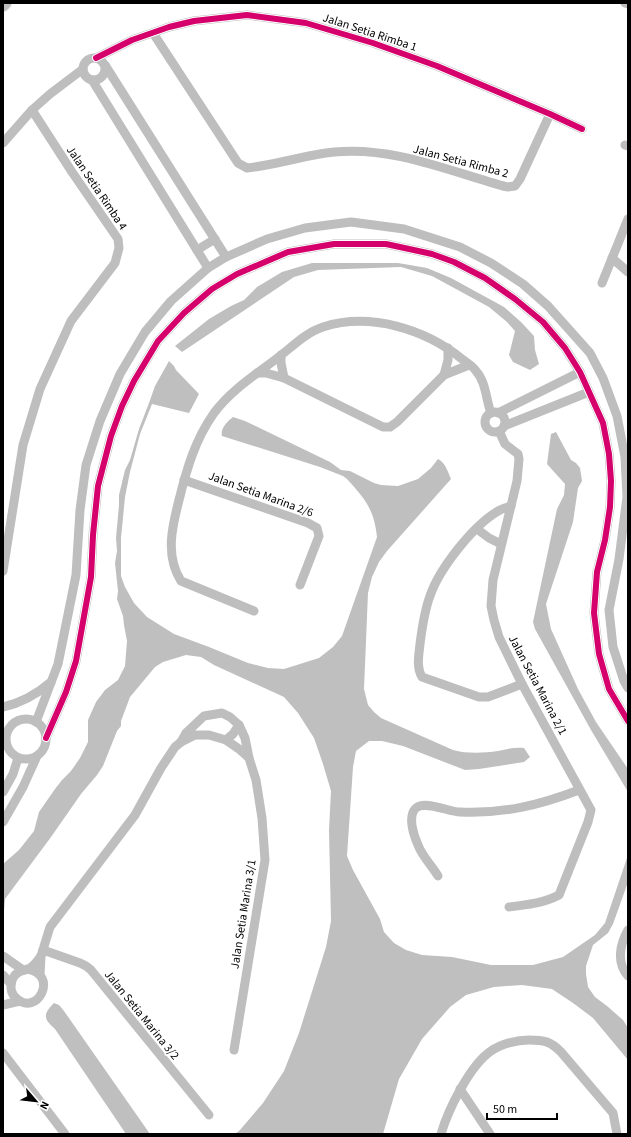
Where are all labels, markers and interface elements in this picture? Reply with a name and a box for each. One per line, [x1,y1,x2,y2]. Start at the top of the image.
street label: Jalan Setia Rimba 1 [321,9,419,56]
street label: Jalan Setia Rimba 2 [411,141,511,182]
street label: Jalan Setia Rimba 4 [62,143,131,234]
street label: Jalan Setia Marina 2/6 [206,468,316,521]
street label: Jalan Setia Marina 2/1 [504,632,571,738]
street label: Jalan Setia Marina 3/1 [226,858,261,970]
street label: Jalan Setia Marina 3/2 [100,967,183,1064]
north arrow [16,1081,56,1121]
scale bar [487,1095,557,1121]
text: N [36,1099,53,1112]
text: 50 m [493,1101,517,1118]

